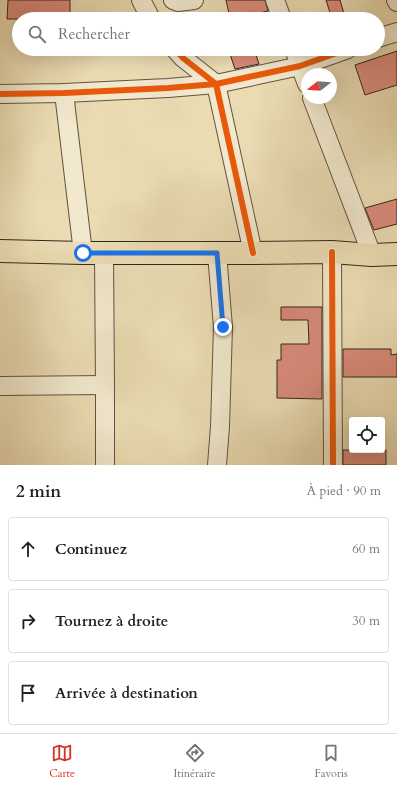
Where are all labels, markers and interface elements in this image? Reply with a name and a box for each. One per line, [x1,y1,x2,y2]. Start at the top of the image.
search box [12,12,385,56]
icon: search [26,23,48,45]
text: Rechercher [58,24,130,44]
north arrow [301,68,337,104]
route start [74,244,92,262]
route end [214,318,232,336]
map controls [349,417,385,453]
button: locate [349,417,385,453]
text: 2 min [16,480,61,503]
text: À pied · 90 m [307,482,381,500]
icon: ahead [17,538,39,560]
text: Continuez [55,539,127,559]
text: 60 m [352,540,380,558]
icon: right [17,610,39,632]
text: Tournez à droite [55,611,168,631]
text: 30 m [352,612,380,630]
icon: arrive [17,682,39,704]
text: Arrivée à destination [55,683,198,703]
tab: Carte [49,742,75,781]
tab: Itinéraire [173,742,216,781]
tab: Favoris [314,742,348,781]

